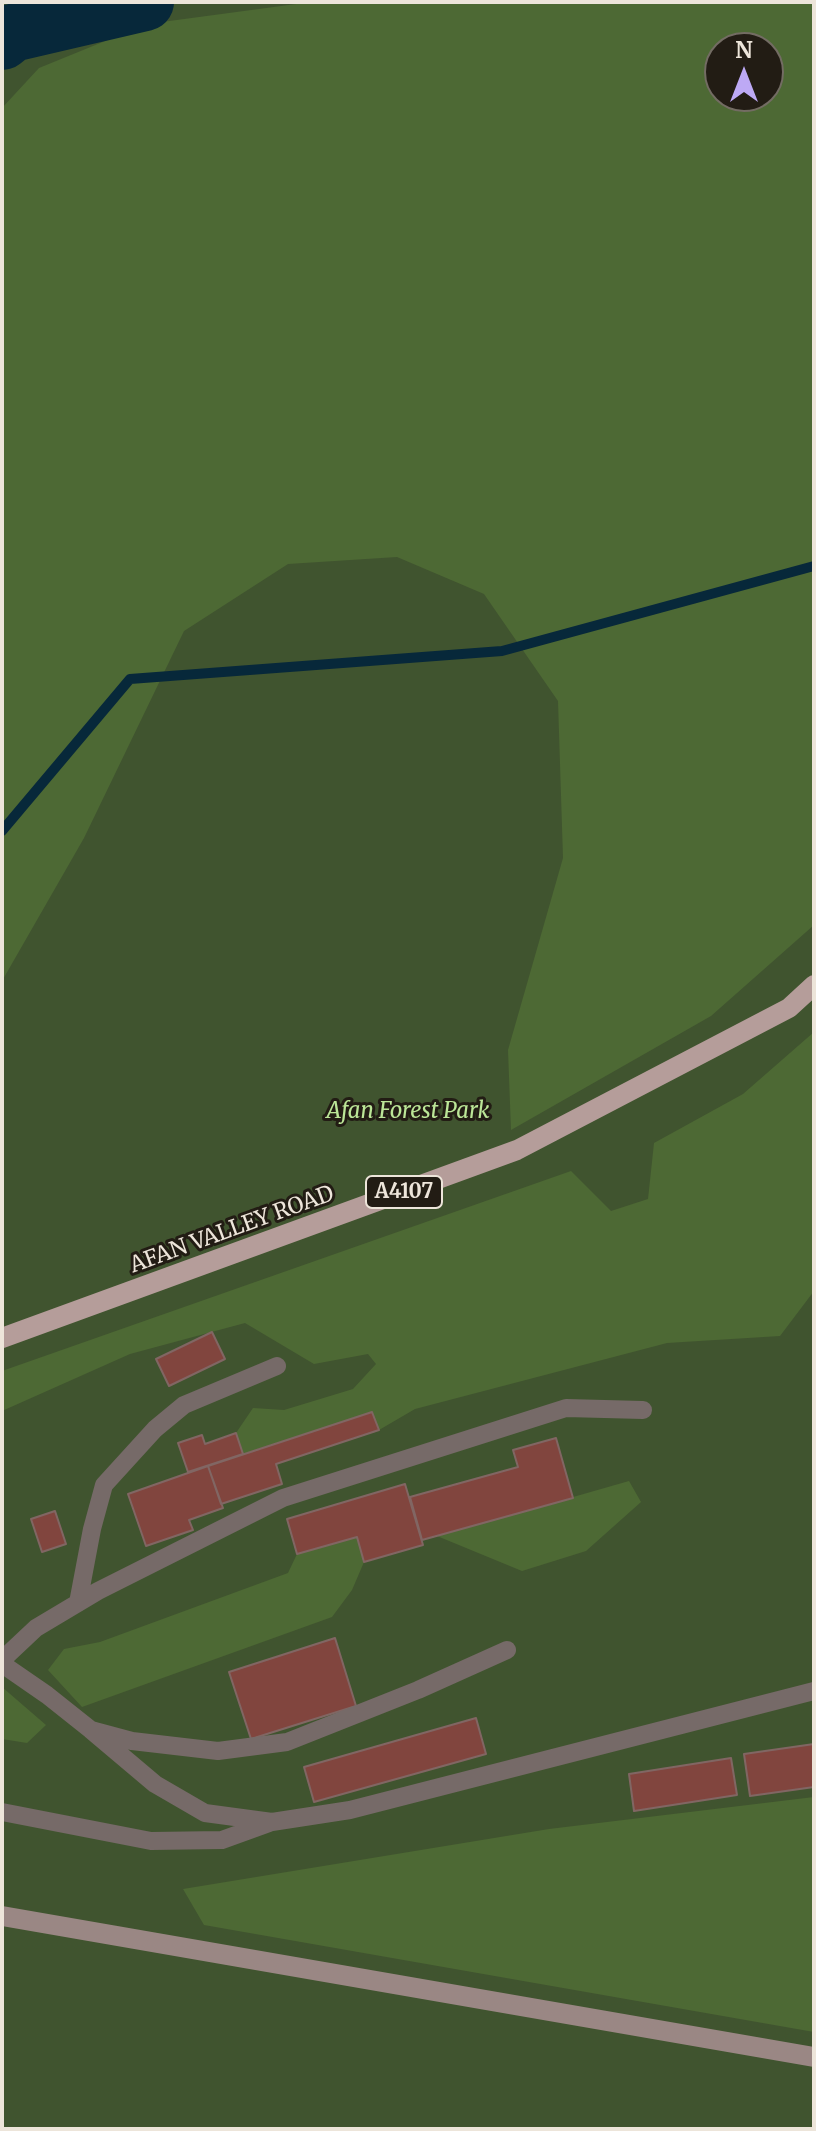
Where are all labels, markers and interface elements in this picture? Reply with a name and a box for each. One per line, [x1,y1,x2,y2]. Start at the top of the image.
north arrow [704,32,784,112]
text: N [735,36,753,64]
park label: Afan Forest Park [327,1099,489,1125]
road number: A4107 [366,1176,442,1208]
street label: AFAN VALLEY ROAD [126,1181,338,1279]

